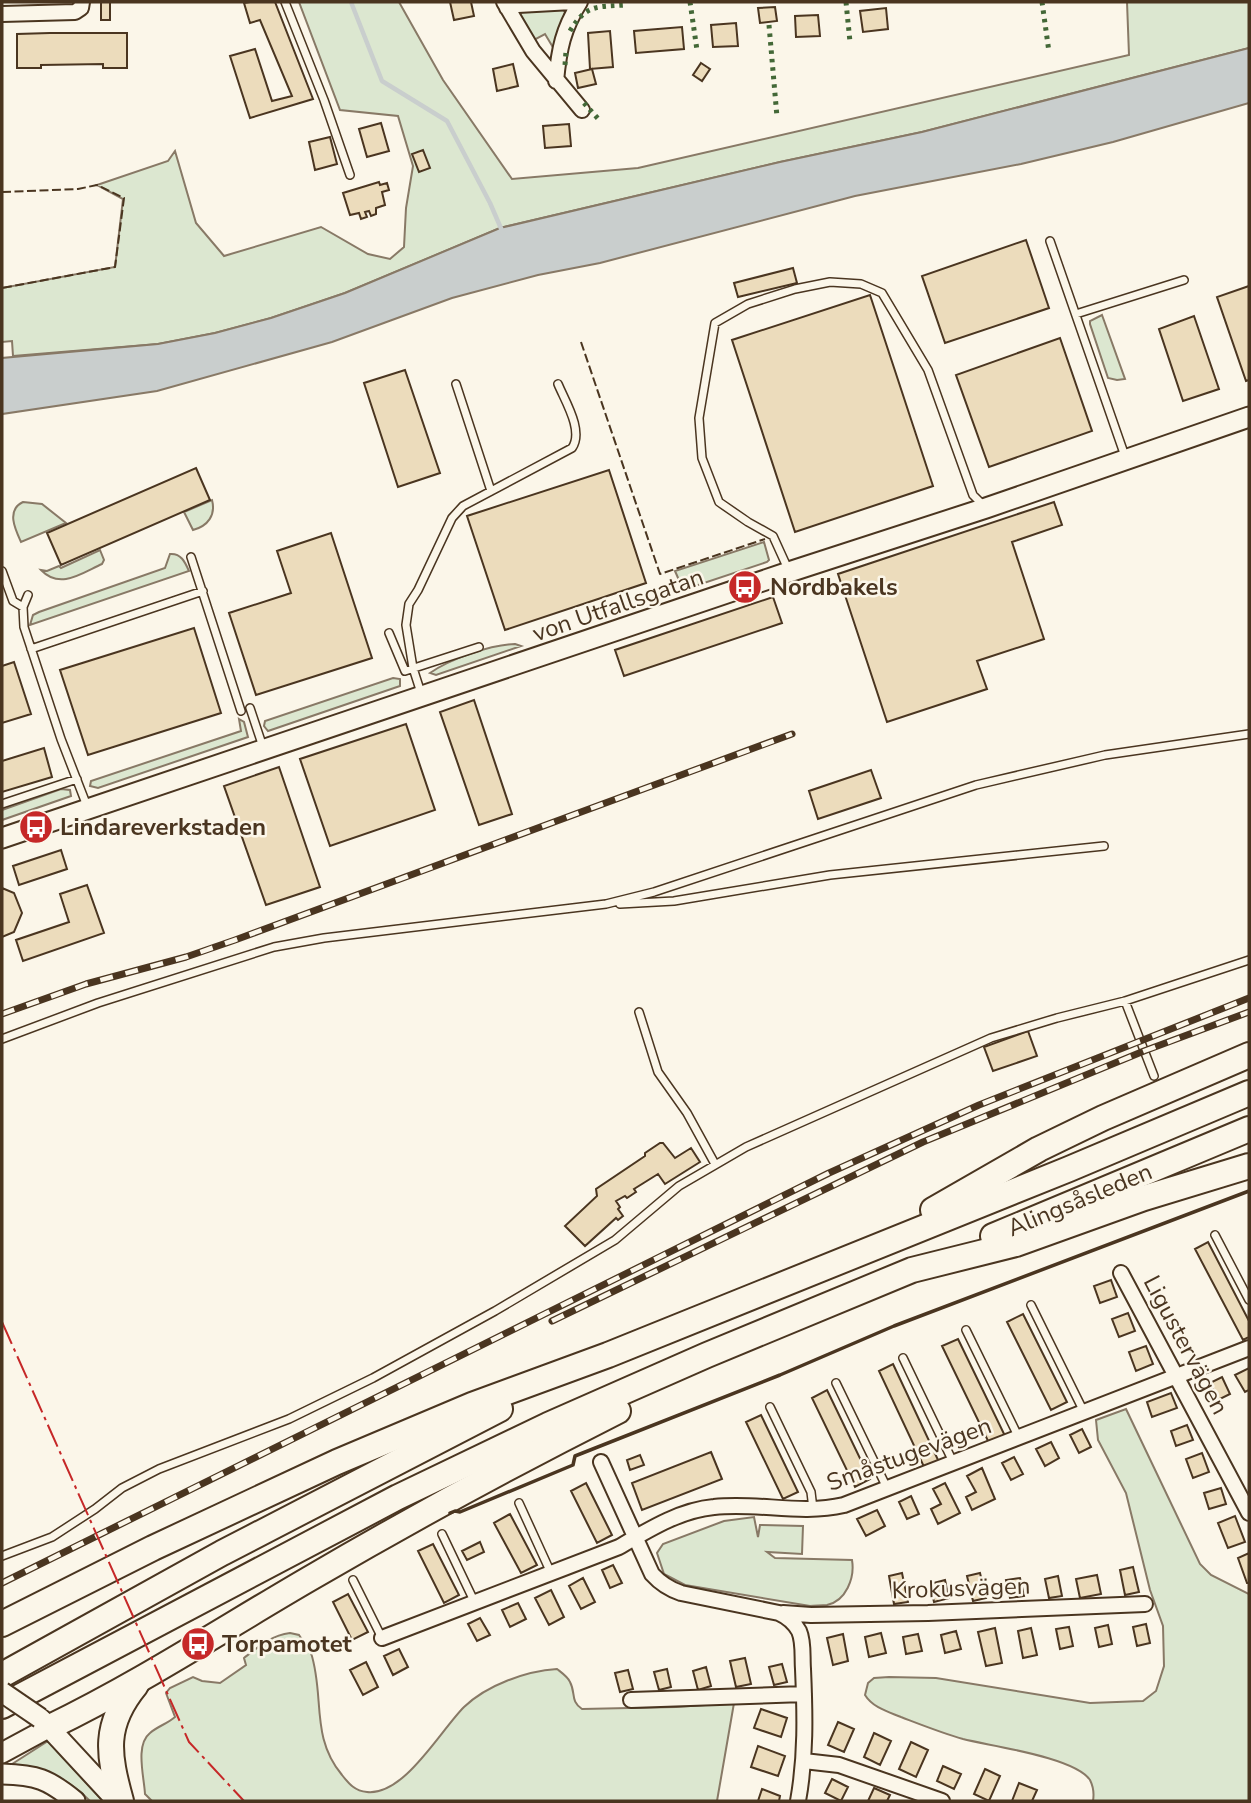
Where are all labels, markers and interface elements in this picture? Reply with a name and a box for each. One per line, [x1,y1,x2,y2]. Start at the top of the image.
street label: von Utfallsgatan [528,561,708,649]
bus stop icon: Nordbakels [726,568,764,606]
place label: Nordbakels [770,571,898,603]
bus stop icon: Lindareverkstaden [17,808,55,846]
place label: Lindareverkstaden [60,811,266,843]
street label: Alingsåsleden [1003,1155,1157,1244]
street label: Ligustervägen [1136,1270,1236,1420]
street label: Småstugevägen [822,1409,996,1499]
street label: Krokusvägen [891,1570,1031,1606]
bus stop icon: Torpamotet [179,1625,217,1663]
place label: Torpamotet [222,1628,353,1660]

